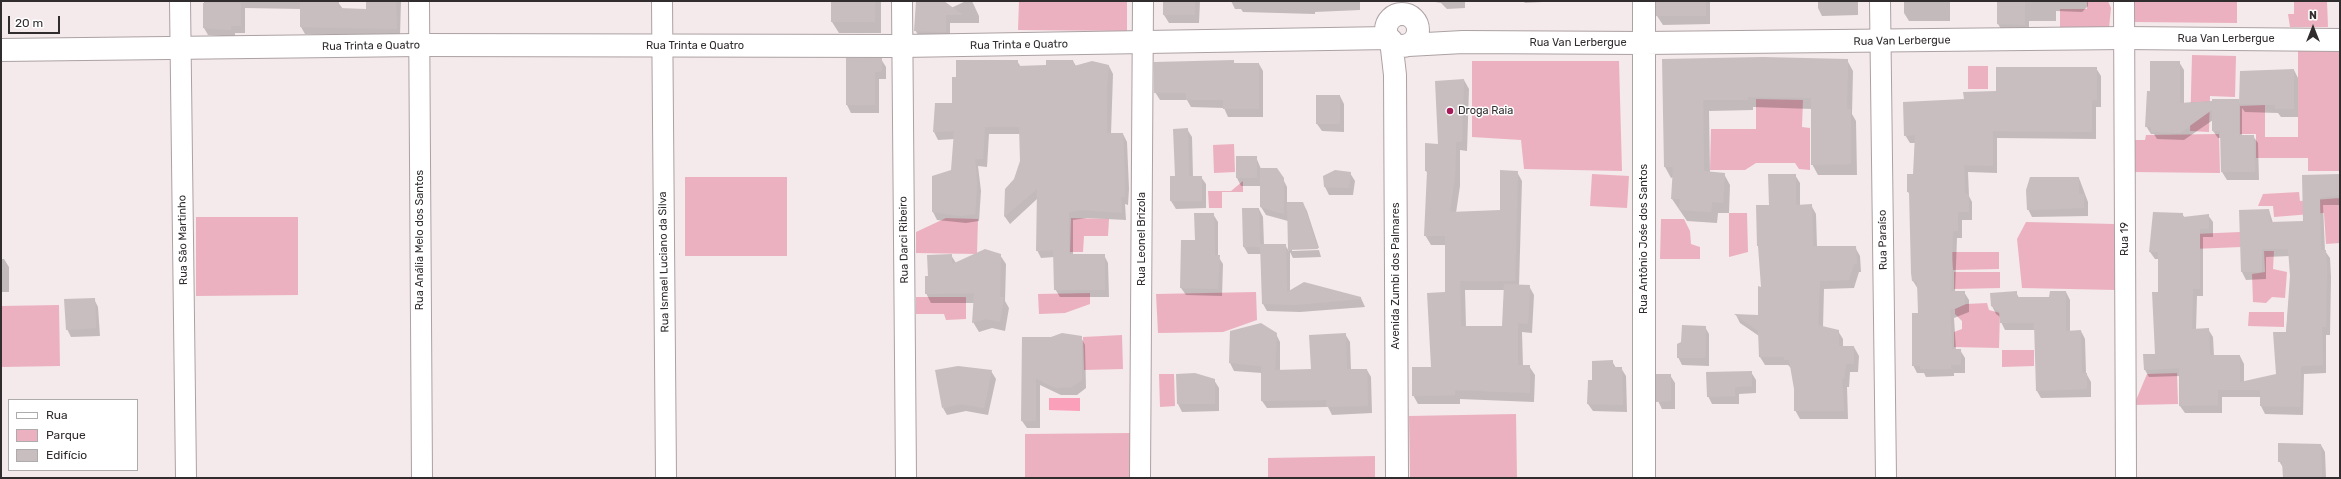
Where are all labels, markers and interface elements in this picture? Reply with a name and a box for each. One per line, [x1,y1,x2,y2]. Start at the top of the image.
scale bar [10,8,62,34]
north arrow [2293,8,2333,48]
text: N [2309,9,2317,22]
text: 20 m [15,16,43,30]
street label: Rua Van Lerbergue [2177,32,2275,46]
street label: Rua Van Lerbergue [1853,34,1951,48]
street label: Rua Van Lerbergue [1529,36,1627,50]
street label: Rua Trinta e Quatro [970,38,1068,52]
street label: Rua Trinta e Quatro [322,39,420,53]
street label: Rua Trinta e Quatro [646,39,744,53]
place label: Droga Raia [1458,104,1513,118]
marker: Droga Raia [1445,106,1455,116]
street label: Rua Antônio Jośe dos Santos [1637,164,1651,314]
street label: Rua Anália Melo dos Santos [413,170,427,310]
street label: Rua Ismael Luciano da Silva [656,191,672,333]
street label: Rua Leonel Brizola [1135,192,1149,286]
street label: Rua São Martinho [176,195,190,285]
street label: Rua Darci Ribeiro [897,196,911,284]
street label: Avenida Zumbi dos Palmares [1389,202,1403,350]
street label: Rua Paraíso [1876,210,1890,270]
street label: Rua 19 [2118,222,2132,256]
legend [8,399,138,471]
text: Rua [46,408,68,422]
text: Parque [46,428,86,442]
text: Edifício [46,448,87,462]

